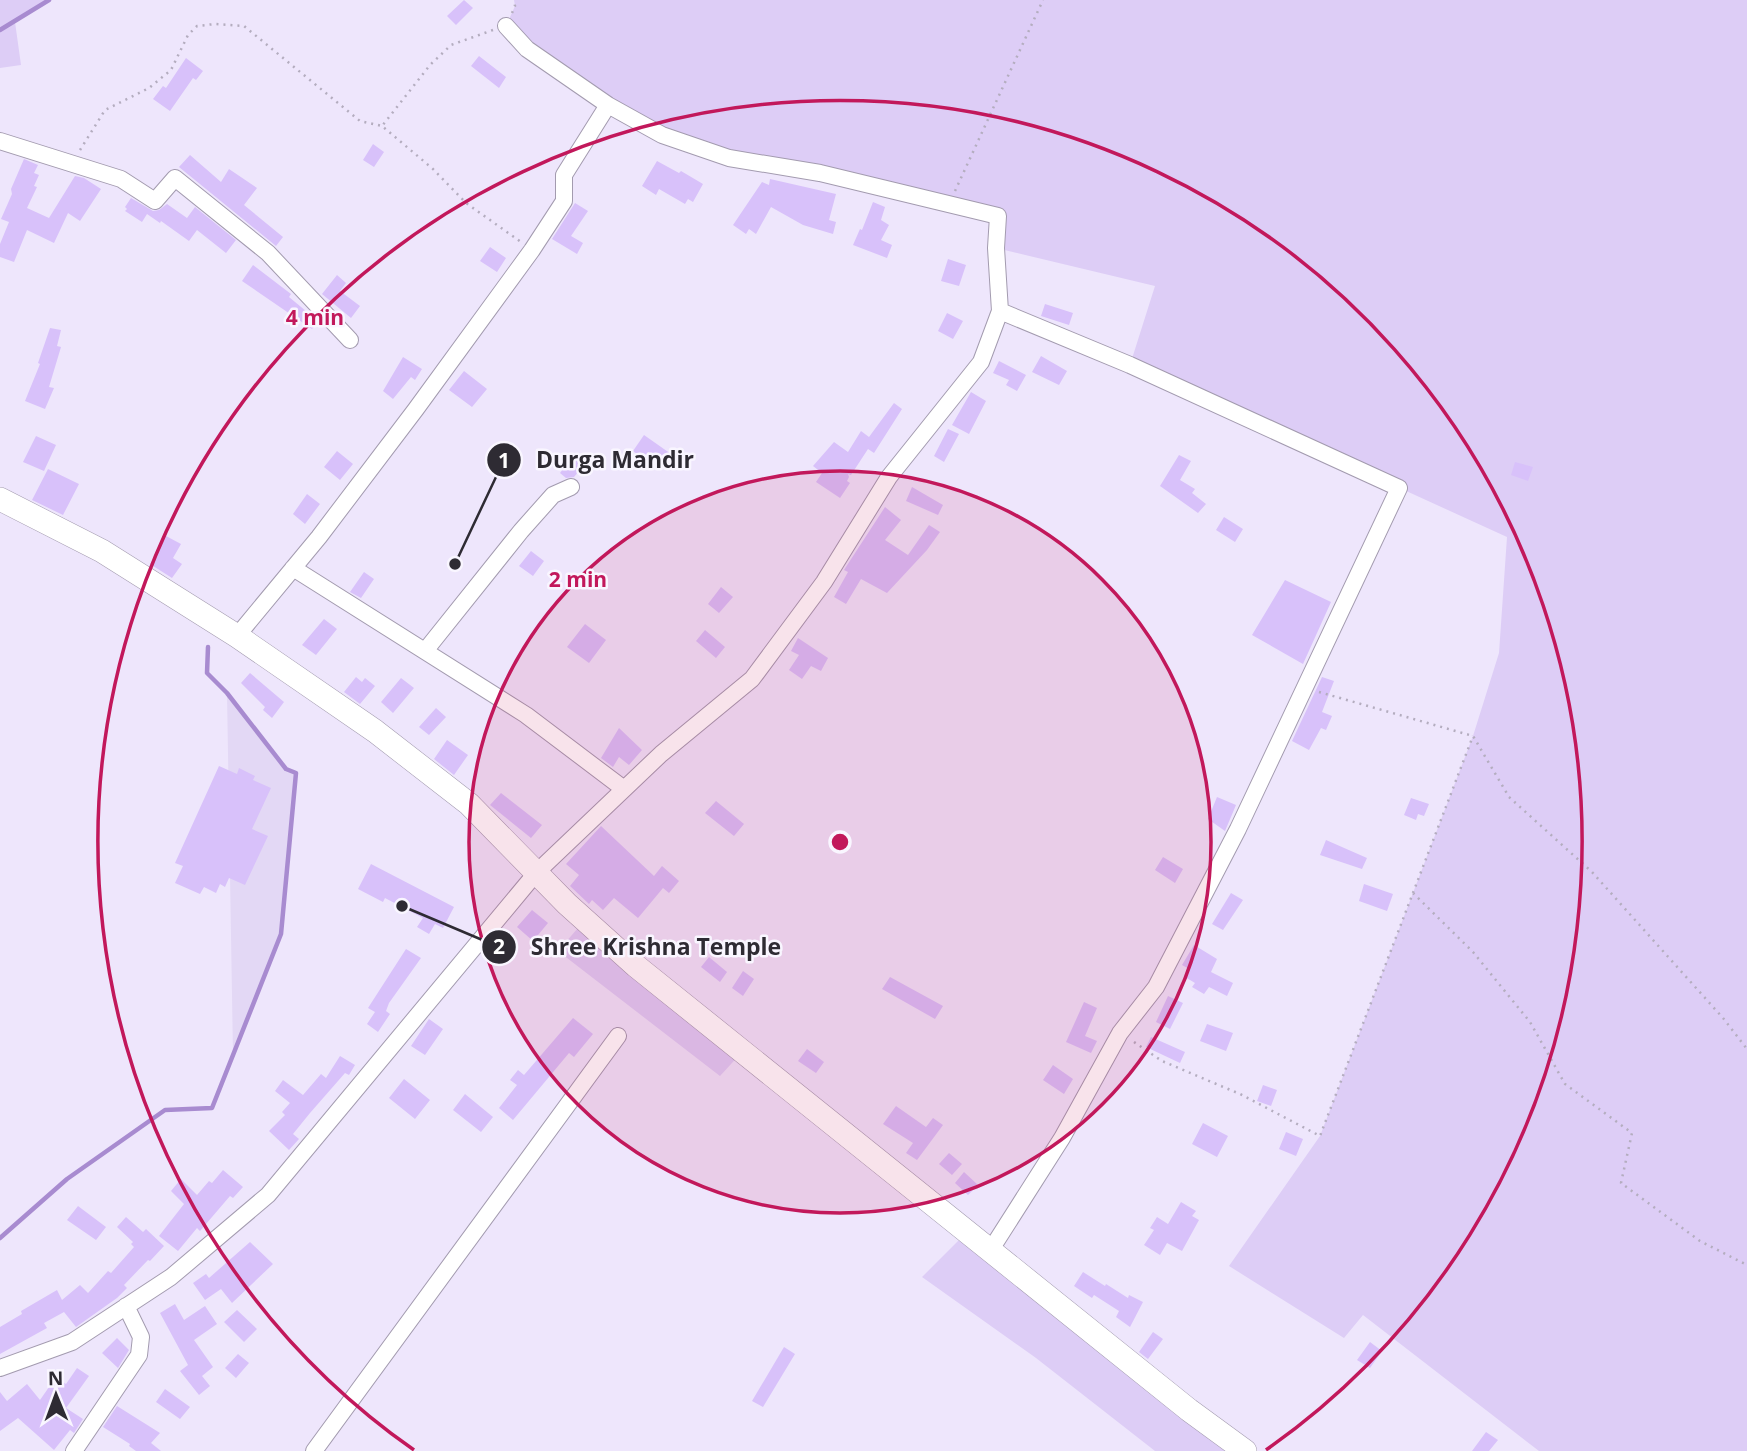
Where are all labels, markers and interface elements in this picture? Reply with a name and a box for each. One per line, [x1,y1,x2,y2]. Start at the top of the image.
text: 4 min [286,303,344,331]
callout: Durga Mandir [487,438,708,482]
text: Durga Mandir [536,443,694,475]
text: 1 [498,446,510,474]
text: 2 min [549,565,607,593]
centre of rings [828,830,852,854]
callout: Shree Krishna Temple [482,925,795,969]
text: Shree Krishna Temple [531,930,781,962]
text: 2 [493,932,505,960]
north arrow [21,1360,91,1430]
text: N [48,1365,64,1391]

